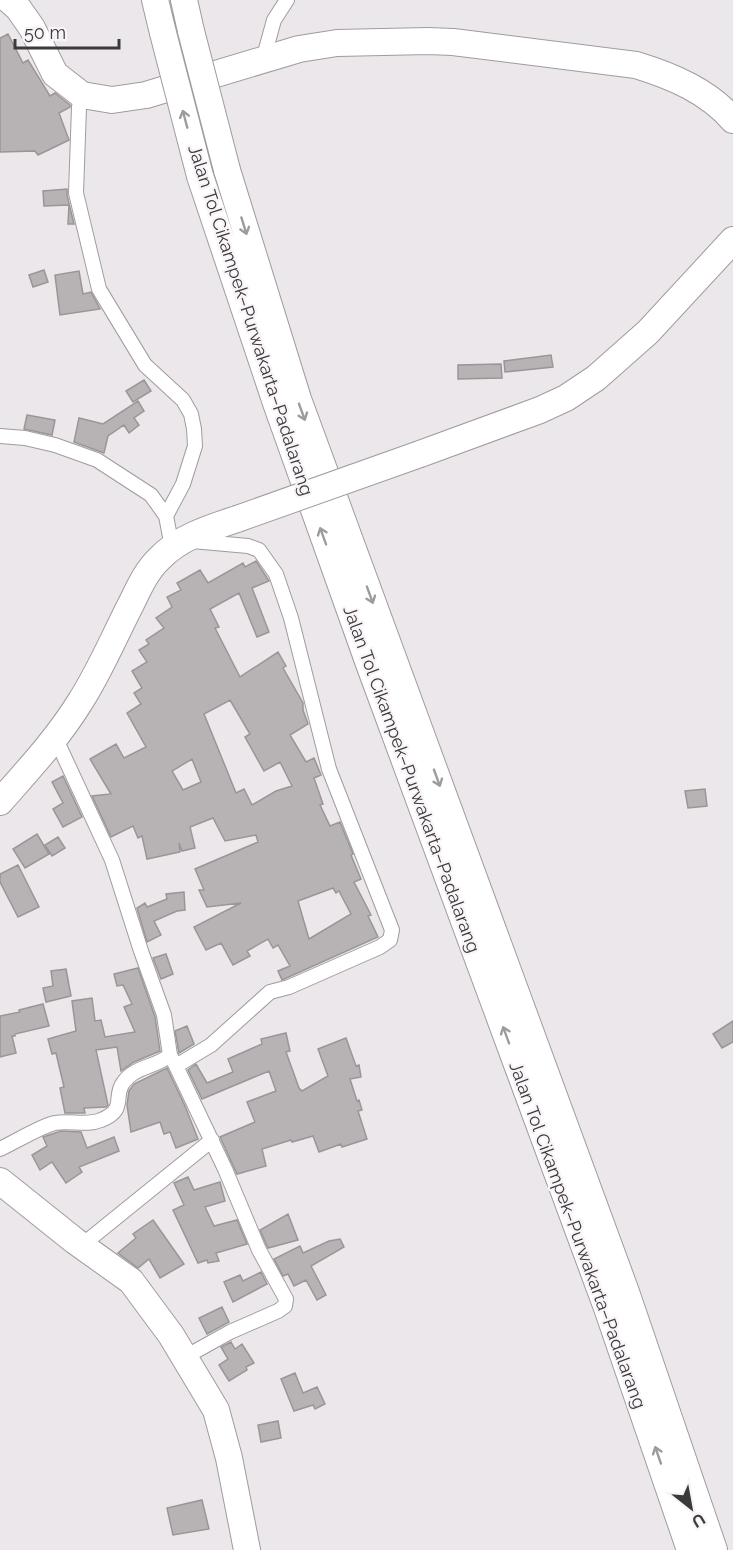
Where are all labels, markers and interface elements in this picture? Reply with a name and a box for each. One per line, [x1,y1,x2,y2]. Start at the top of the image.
scale bar [15,12,118,50]
text: 50 m [24,22,66,43]
one-way arrow [179,110,190,129]
street label: Jalan Tol Cikampek–Purwakarta–Padalarang [184,142,318,498]
one-way arrow [239,216,250,235]
one-way arrow [298,402,309,420]
one-way arrow [317,527,328,546]
one-way arrow [365,585,376,603]
street label: Jalan Tol Cikampek–Purwakarta–Padalarang [339,603,485,955]
one-way arrow [432,768,443,787]
one-way arrow [499,1026,510,1045]
street label: Jalan Tol Cikampek–Purwakarta–Padalarang [505,1059,651,1411]
one-way arrow [651,1446,662,1465]
north arrow [661,1478,721,1538]
text: U [688,1509,709,1532]

